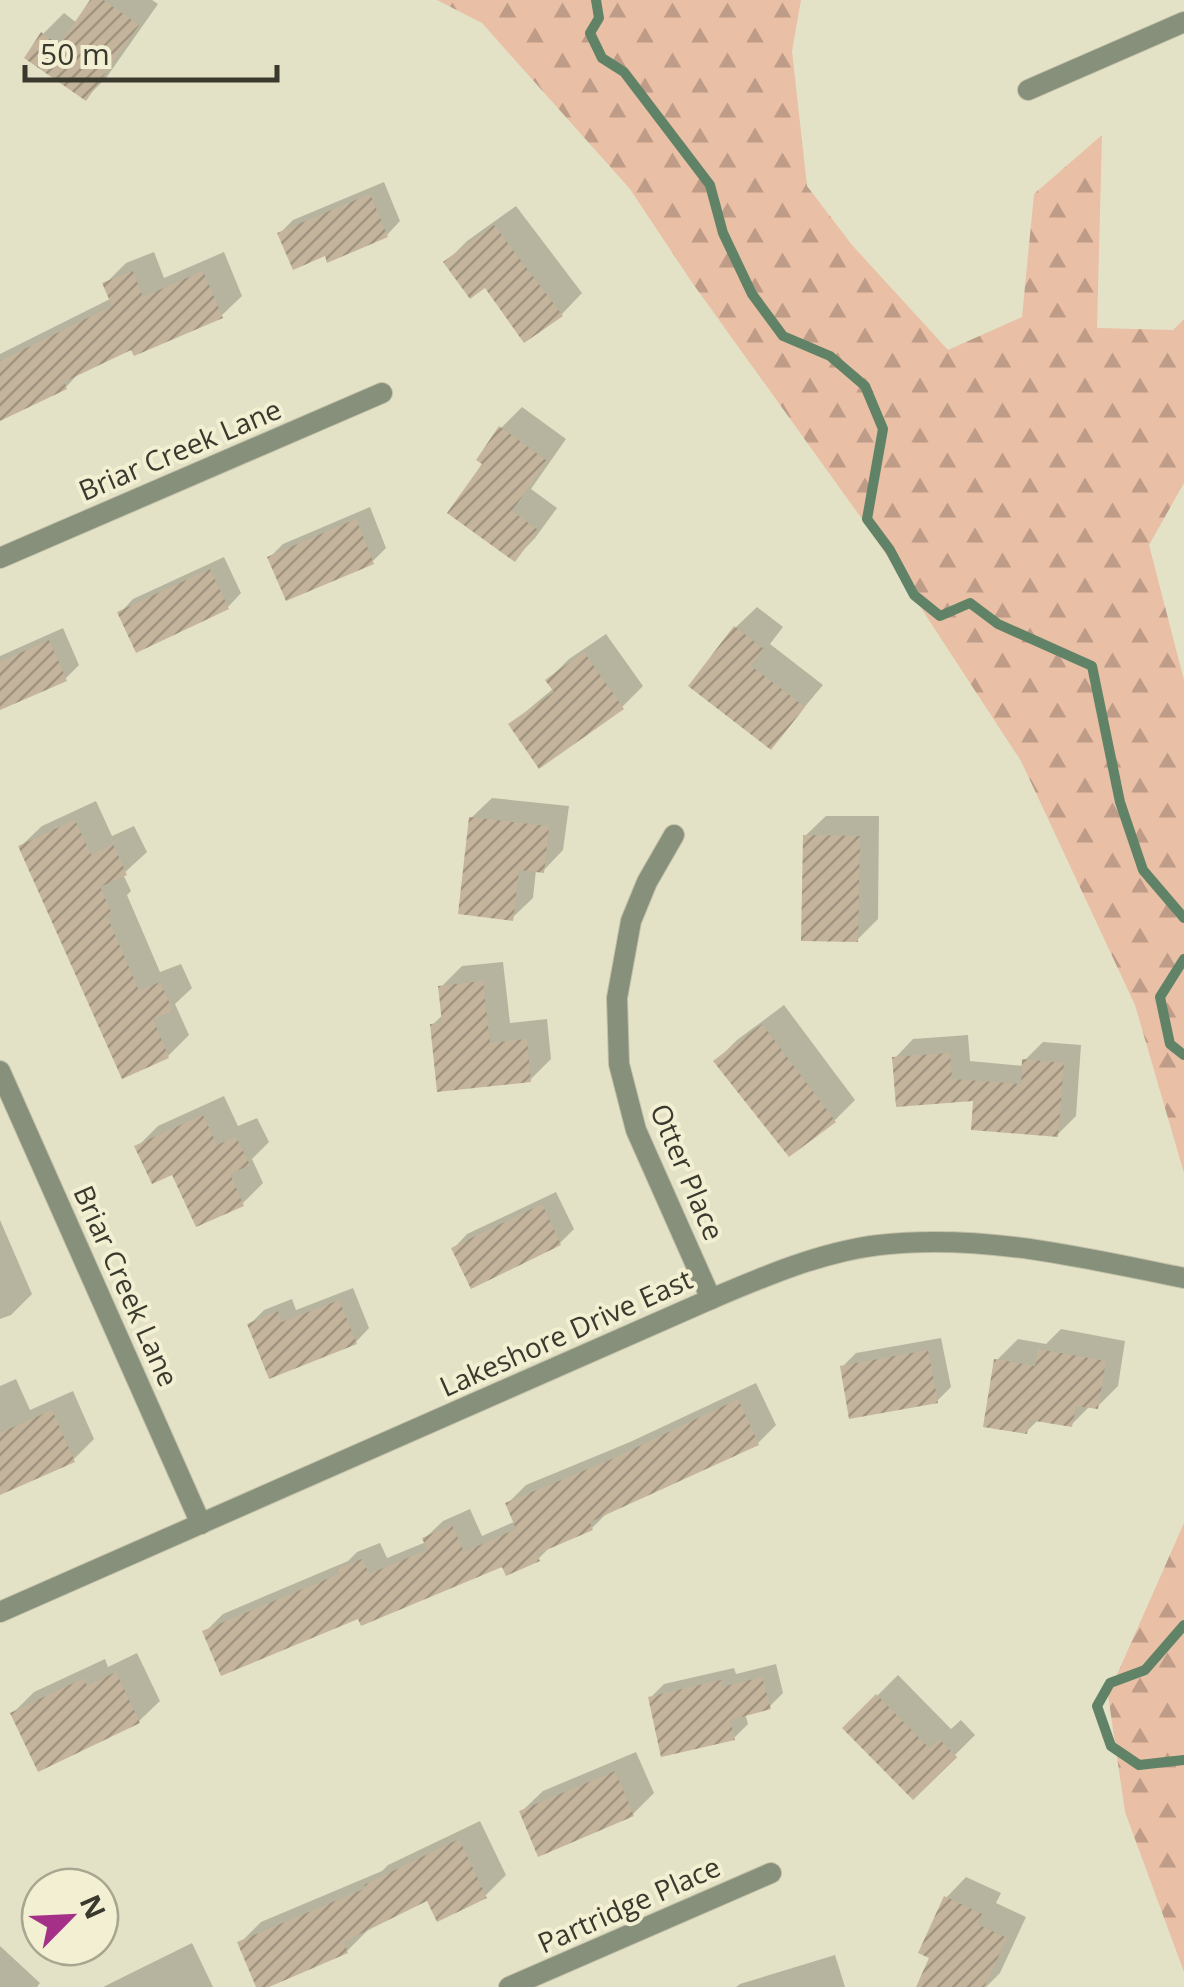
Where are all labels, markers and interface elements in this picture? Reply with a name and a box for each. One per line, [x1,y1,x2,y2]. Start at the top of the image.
scale bar [25,20,278,82]
text: 50 m [40,33,110,74]
street label: Briar Creek Lane [73,389,287,509]
street label: Otter Place [642,1098,734,1246]
street label: Briar Creek Lane [66,1179,188,1392]
street label: Lakeshore Drive East [433,1259,698,1405]
street label: Partridge Place [531,1847,726,1961]
north arrow [20,1867,120,1967]
text: N [72,1888,116,1925]

